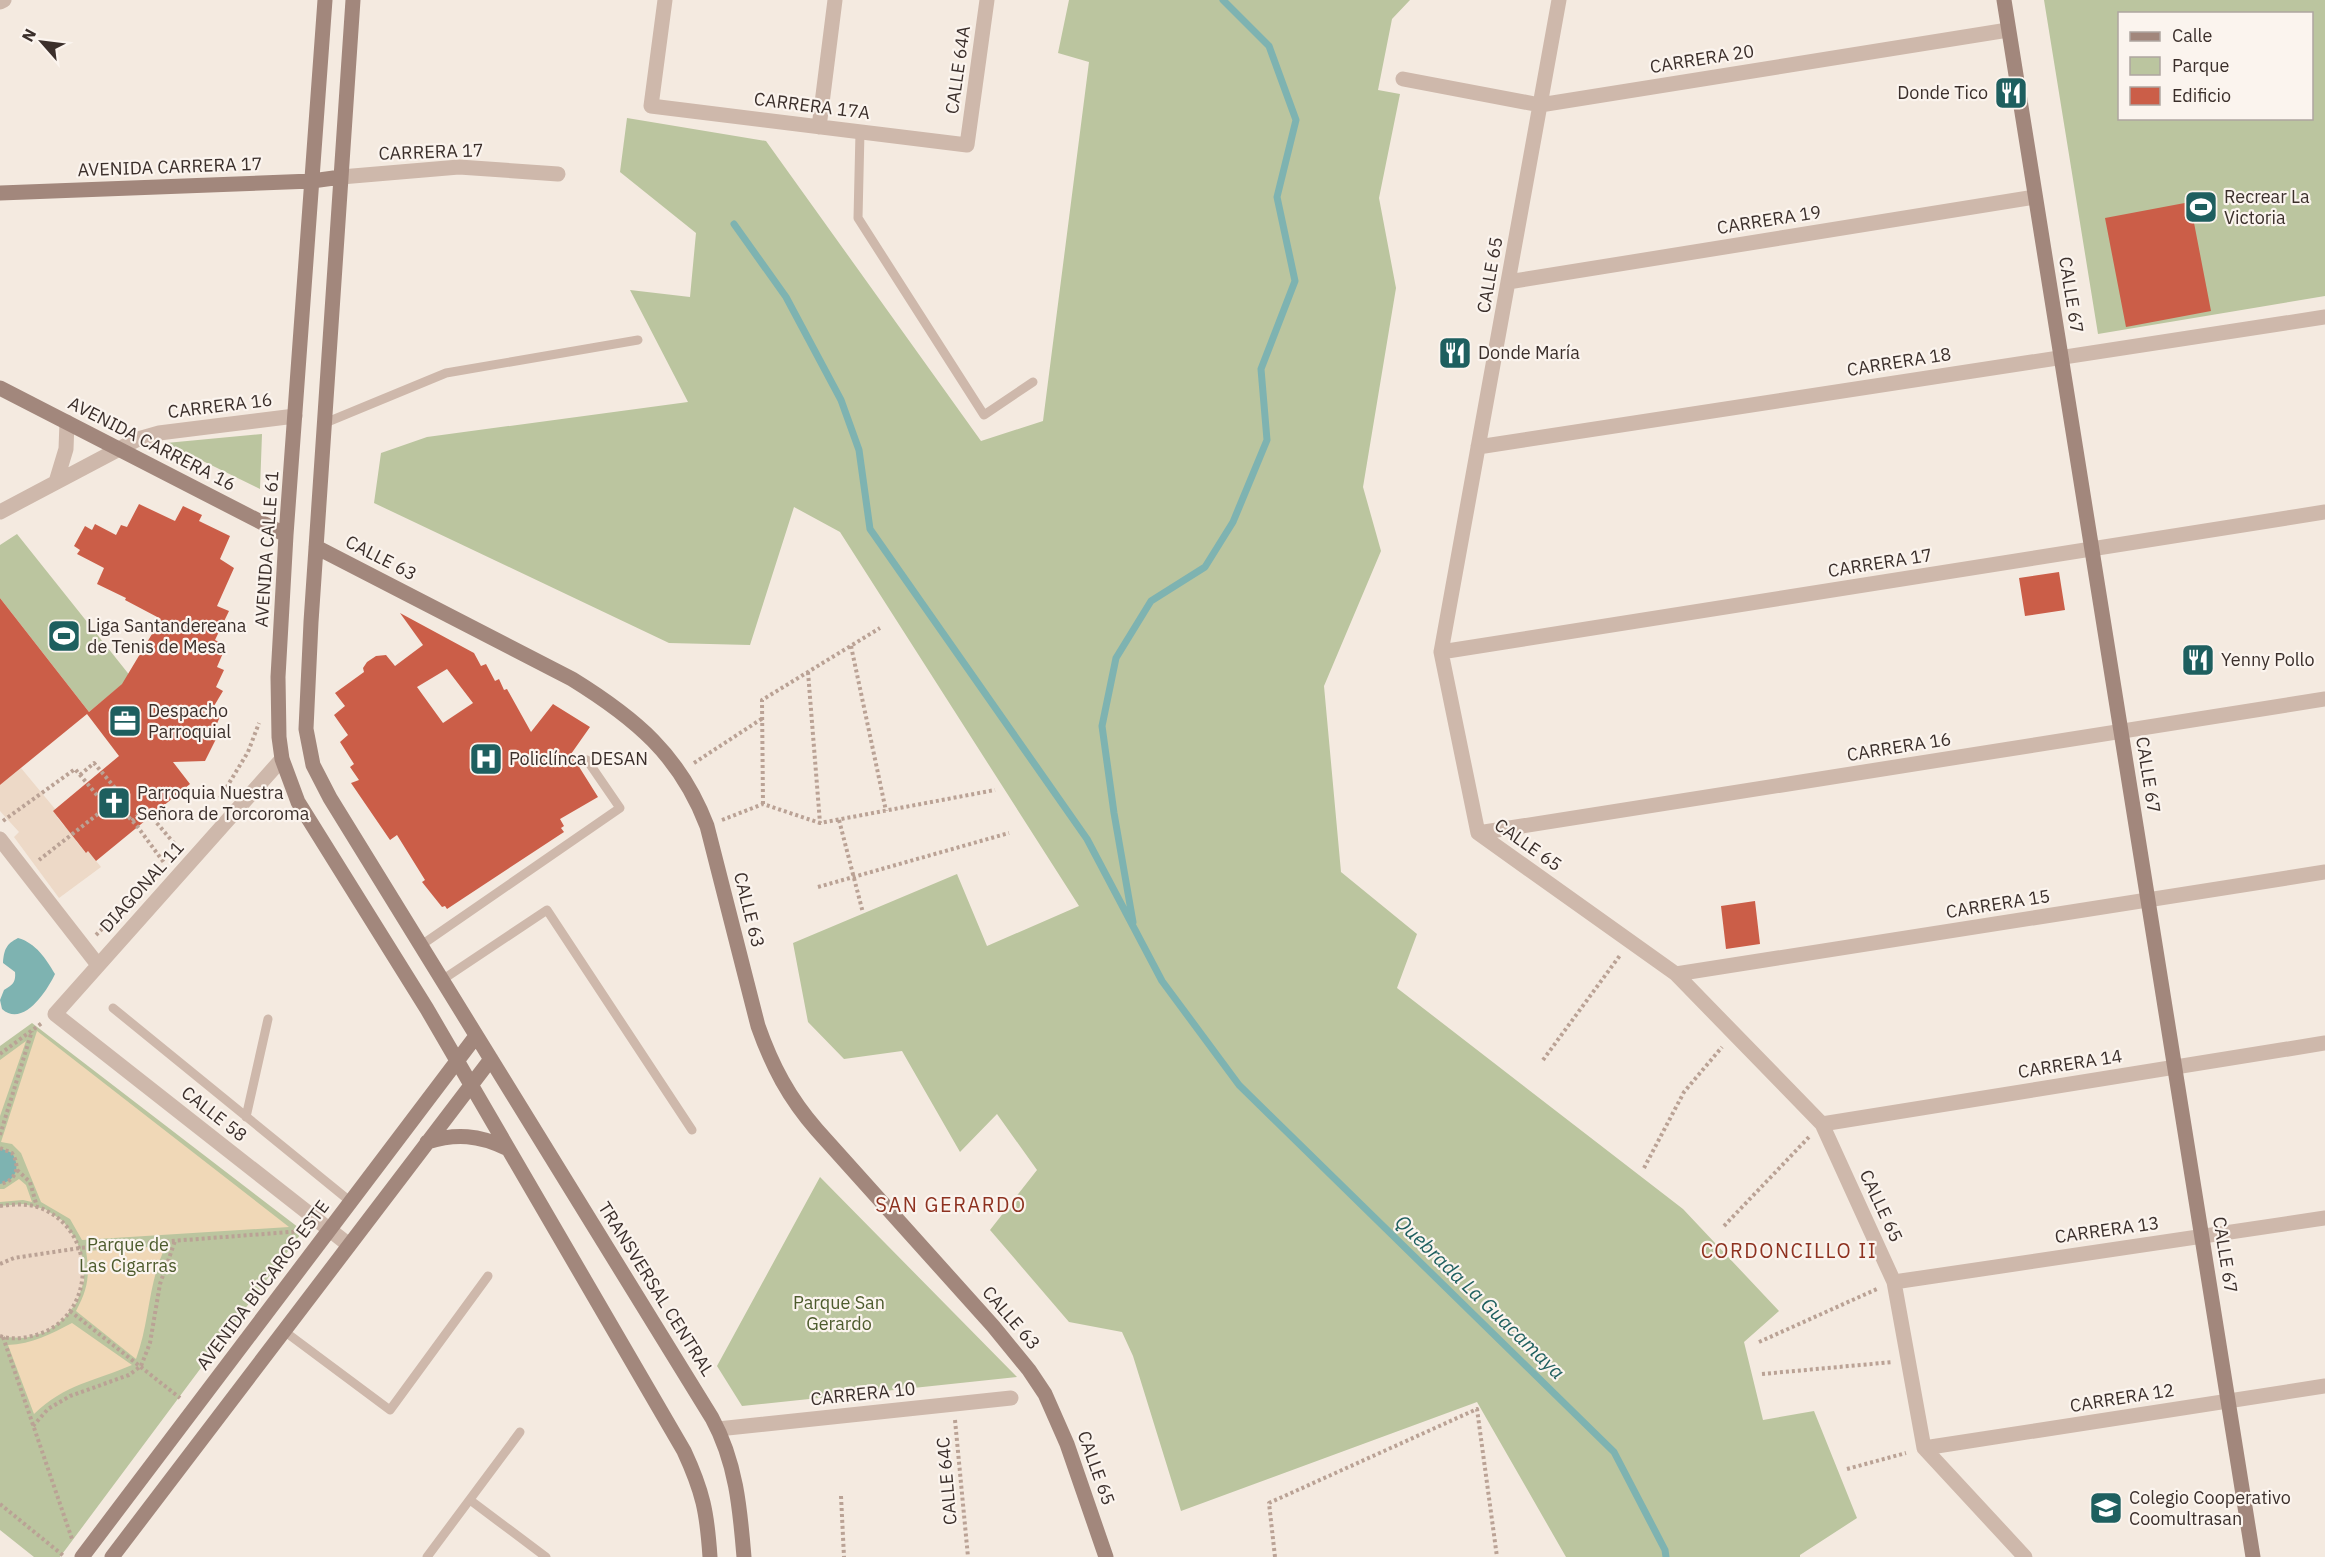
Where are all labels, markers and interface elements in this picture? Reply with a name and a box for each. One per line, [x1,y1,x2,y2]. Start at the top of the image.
north arrow [12,12,72,72]
legend [2118,12,2313,120]
street label: CALLE 64A [940,24,975,115]
text: Calle [2172,24,2212,47]
text: N [17,25,40,45]
street label: CARRERA 20 [1648,39,1756,78]
text: Parque [2172,54,2230,77]
restaurant icon: Donde Tico [1993,75,2029,111]
place label: Donde Tico [1897,81,1988,104]
text: Edificio [2172,84,2231,107]
street label: CARRERA 17A [753,87,872,124]
street label: CARRERA 17 [378,138,484,165]
street label: AVENIDA CARRERA 17 [77,152,263,181]
place label: Recrear La Victoria [2224,185,2310,229]
sports icon: Recrear La Victoria [2183,189,2219,225]
street label: CARRERA 19 [1715,200,1823,239]
street label: CALLE 65 [1471,235,1508,315]
street label: CALLE 67 [2054,255,2089,335]
restaurant icon: Donde María [1437,335,1473,371]
place label: Donde María [1478,341,1580,364]
street label: CARRERA 18 [1845,342,1953,381]
street label: CARRERA 16 [166,388,274,423]
street label: AVENIDA CARRERA 16 [65,391,240,496]
street label: AVENIDA CALLE 61 [250,470,283,628]
street label: CALLE 63 [342,530,421,585]
street label: CARRERA 17 [1826,543,1934,582]
place label: Liga Santandereana de Tenis de Mesa [87,614,247,658]
sports icon: Liga Santandereana de Tenis de Mesa [46,618,82,654]
restaurant icon: Yenny Pollo [2180,642,2216,678]
place label: Yenny Pollo [2221,648,2315,671]
place label: Despacho Parroquial [148,699,231,743]
office icon: Despacho Parroquial [107,703,143,739]
street label: CARRERA 16 [1845,727,1953,766]
street label: CALLE 67 [2131,735,2166,815]
hospital icon: Policlínca DESAN [468,741,504,777]
place label: Policlínca DESAN [509,747,648,770]
place label: Parroquia Nuestra Señora de Torcoroma [137,781,310,825]
church icon: Parroquia Nuestra Señora de Torcoroma [96,785,132,821]
street label: CALLE 65 [1490,813,1566,876]
street label: DIAGONAL 11 [95,836,189,937]
street label: CALLE 63 [729,870,770,950]
street label: CARRERA 15 [1944,884,2052,923]
street label: CARRERA 14 [2016,1044,2124,1083]
street label: CALLE 58 [177,1081,252,1146]
street label: CALLE 65 [1855,1166,1908,1246]
district label: SAN GERARDO [875,1191,1027,1218]
street label: AVENIDA BÚCAROS ESTE [191,1195,334,1374]
street label: TRANSVERSAL CENTRAL [593,1197,720,1380]
water label: Quebrada La Guacamaya [1390,1208,1571,1385]
street label: CARRERA 13 [2053,1211,2161,1248]
street label: CALLE 67 [2208,1215,2243,1295]
park label: Parque de Las Cigarras [79,1233,177,1277]
district label: CORDONCILLO II [1701,1237,1877,1264]
street label: CALLE 63 [977,1281,1045,1354]
park label: Parque San Gerardo [793,1291,885,1335]
street label: CARRERA 10 [809,1377,916,1410]
street label: CARRERA 12 [2068,1378,2176,1417]
street label: CALLE 65 [1072,1428,1120,1508]
street label: CALLE 64C [931,1436,962,1526]
place label: Colegio Cooperativo Coomultrasan [2129,1486,2291,1530]
school or university icon: Colegio Cooperativo Coomultrasan [2088,1490,2124,1526]

